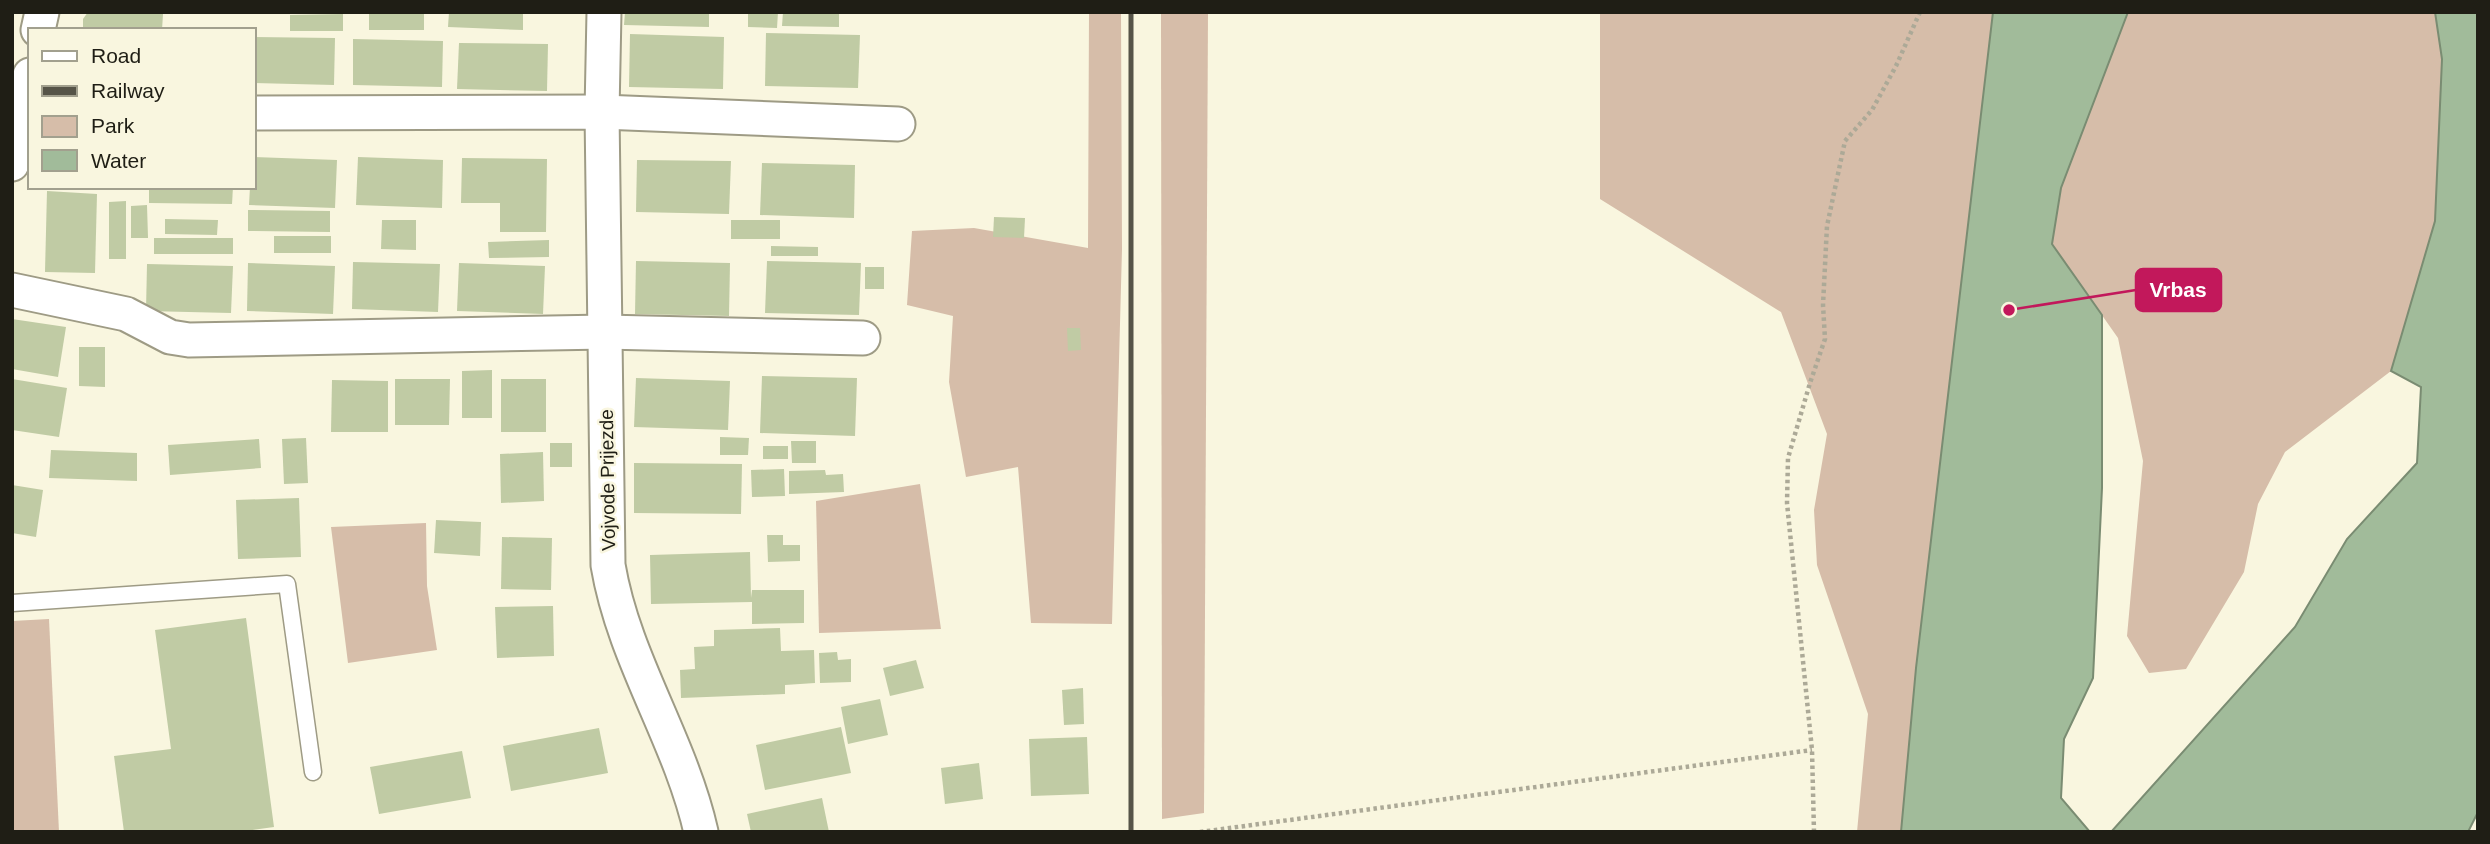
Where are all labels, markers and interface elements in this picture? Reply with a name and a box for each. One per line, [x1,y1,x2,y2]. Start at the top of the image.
legend [28,28,256,189]
text: Road [91,44,141,67]
text: Railway [91,79,165,102]
text: Park [91,114,135,137]
text: Water [91,149,146,172]
callout: Vrbas [2136,269,2221,311]
text: Vrbas [2149,278,2207,301]
street label: Vojvode Prijezde [596,409,619,551]

